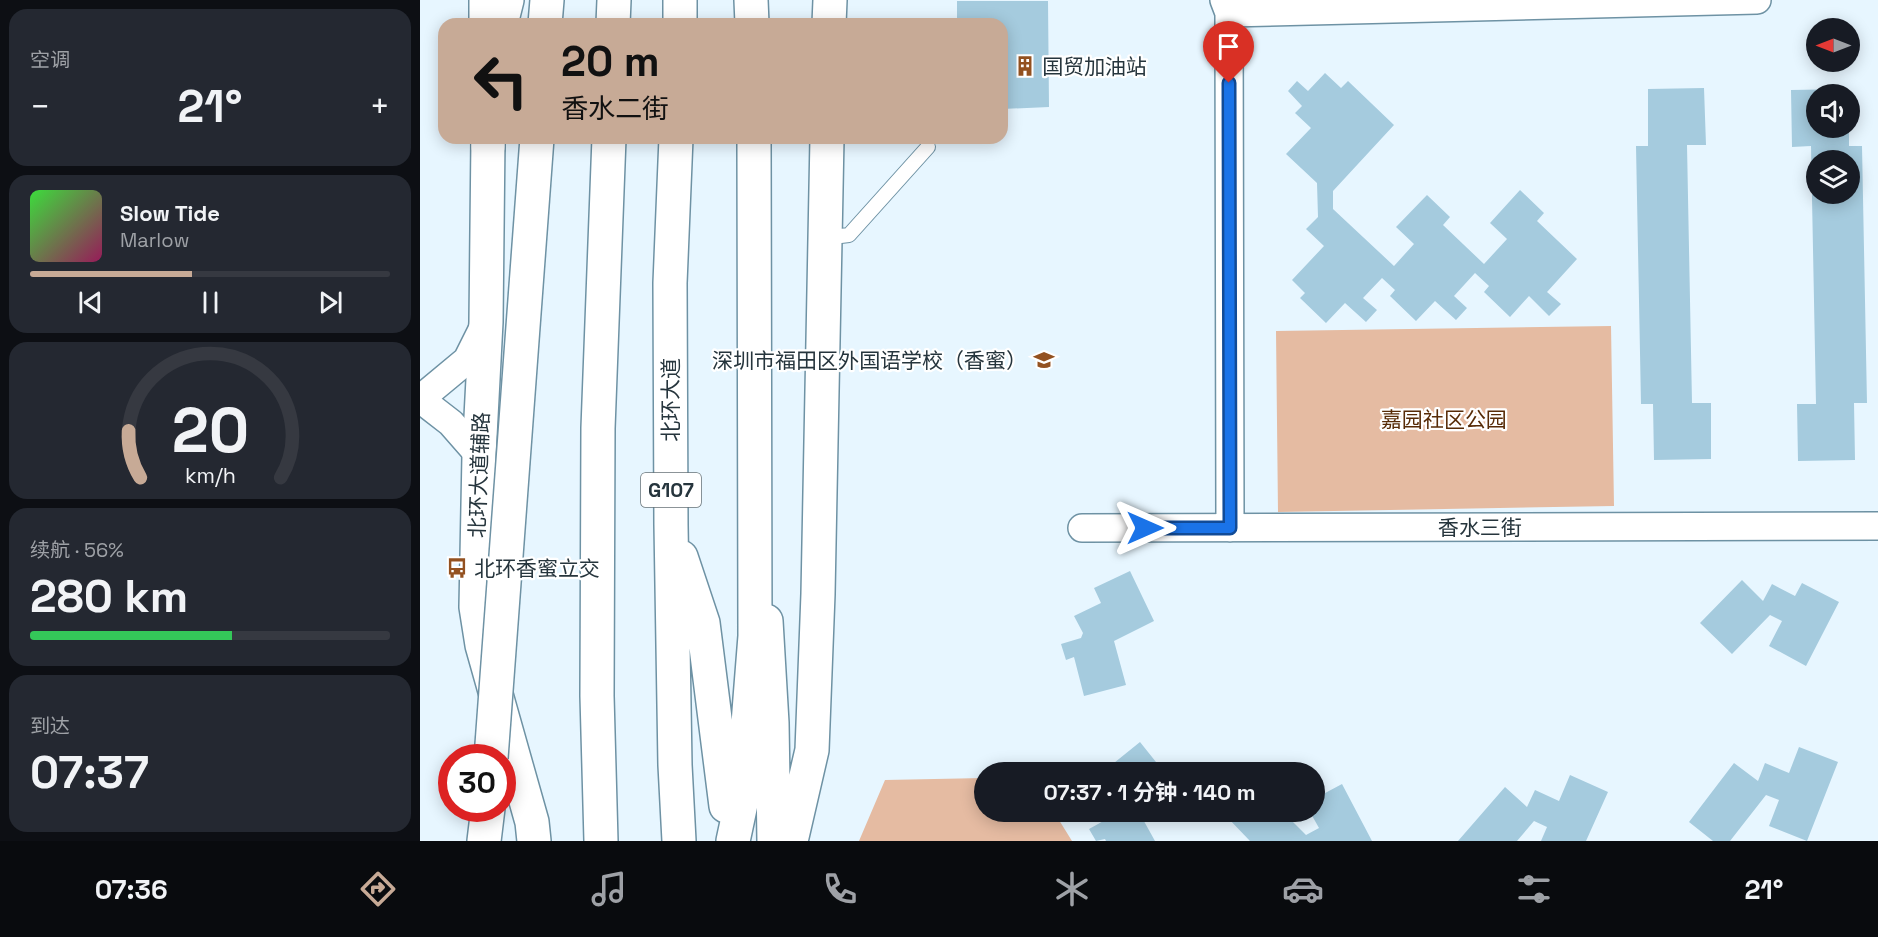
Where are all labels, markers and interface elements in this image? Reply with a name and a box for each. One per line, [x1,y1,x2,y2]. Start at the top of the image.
north arrow [1806,18,1860,72]
map controls [1806,18,1860,204]
pin [1203,21,1254,83]
icon: arrive [1212,30,1245,63]
text: 20 m [561,35,660,88]
icon: left [462,42,540,120]
text: 空调 [30,47,70,73]
place label: 国贸加油站 [1042,53,1147,80]
building icon: 国贸加油站 [1013,54,1037,78]
text: 21° [178,78,242,135]
button: sound [1806,84,1860,138]
text: − [30,86,50,128]
text: + [370,86,390,128]
text: 香水二街 [561,91,669,126]
button: layers [1806,150,1860,204]
text: Slow Tide [120,199,220,227]
text: Marlow [120,227,189,253]
icon: previous [74,286,107,319]
icon: pause [194,286,227,319]
icon: next [314,286,347,319]
place label: 深圳市福田区外国语学校（香蜜） [712,347,1027,374]
school or university icon: 深圳市福田区外国语学校（香蜜） [1032,348,1056,372]
street label: 北环大道 [657,358,684,442]
text: 20 [171,391,249,470]
park label: 嘉园社区公园 [1381,406,1507,433]
street label: 北环大道辅路 [463,412,495,538]
text: km/h [184,462,236,489]
road number: G107 [641,473,701,507]
position arrow [1113,496,1177,560]
street label: 香水三街 [1438,514,1522,541]
text: 续航 · 56% [30,537,124,563]
place label: 北环香蜜立交 [474,555,600,582]
bus stop icon: 北环香蜜立交 [445,556,469,580]
text: 280 km [30,568,188,625]
text: 到达 [30,713,70,739]
text: 07:37 [30,744,149,801]
speed limit sign: 30 [438,744,516,822]
text: 07:37 · 1 分钟 · 140 m [1043,778,1256,806]
icon: directions [357,868,399,910]
icon: music [588,868,630,910]
icon: phone [819,868,861,910]
icon: climate [1051,868,1093,910]
icon: car [1282,868,1324,910]
icon: filters [1513,868,1555,910]
text: 07:36 [95,872,168,907]
text: 21° [1744,872,1783,907]

